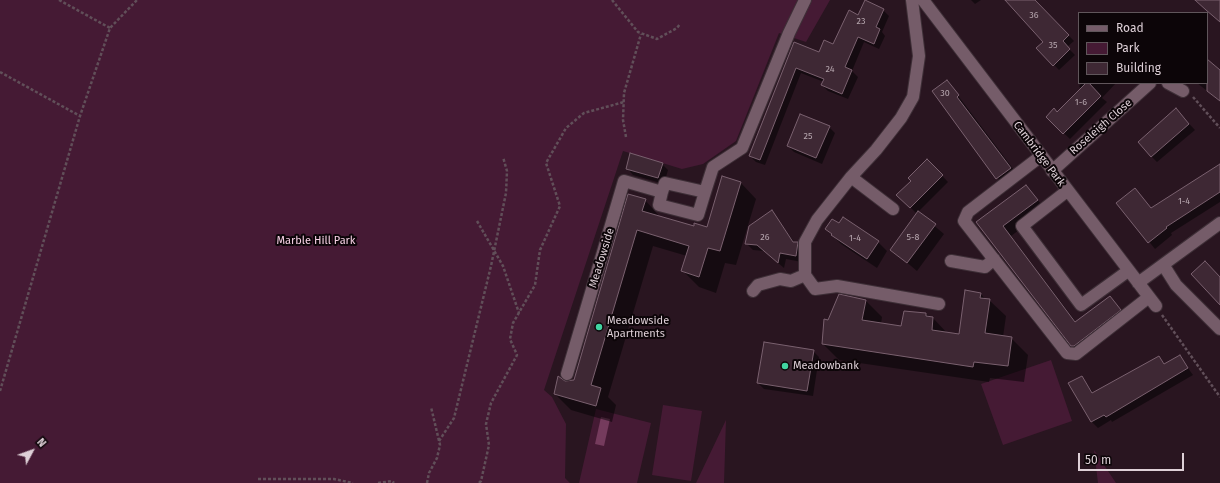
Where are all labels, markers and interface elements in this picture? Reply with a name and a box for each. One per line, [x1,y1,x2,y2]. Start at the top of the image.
house number: 36 [1029,10,1039,20]
legend [1078,12,1208,84]
house number: 23 [857,16,865,26]
text: Road [1116,21,1144,35]
house number: 35 [1049,40,1057,50]
text: Park [1116,41,1140,55]
text: Building [1116,61,1161,75]
house number: 24 [826,64,834,74]
house number: 30 [940,88,950,98]
street label: Roseleigh Close [1067,96,1135,158]
house number: 1-6 [1075,97,1087,107]
street label: Cambridge Park [1010,119,1068,189]
house number: 25 [804,131,812,141]
house number: 1-4 [1178,196,1190,206]
street label: Meadowside [587,226,617,290]
house number: 26 [760,232,770,242]
house number: 5-8 [906,232,920,242]
house number: 1-4 [849,233,861,243]
park label: Marble Hill Park [277,234,355,248]
place label: Meadowside Apartments [607,314,669,340]
marker: Meadowside Apartments [594,322,604,332]
place label: Meadowbank [793,359,859,373]
marker: Meadowbank [780,361,790,371]
north arrow [12,431,52,471]
text: N [34,436,49,450]
scale bar [1080,445,1186,471]
text: 50 m [1085,453,1111,467]

